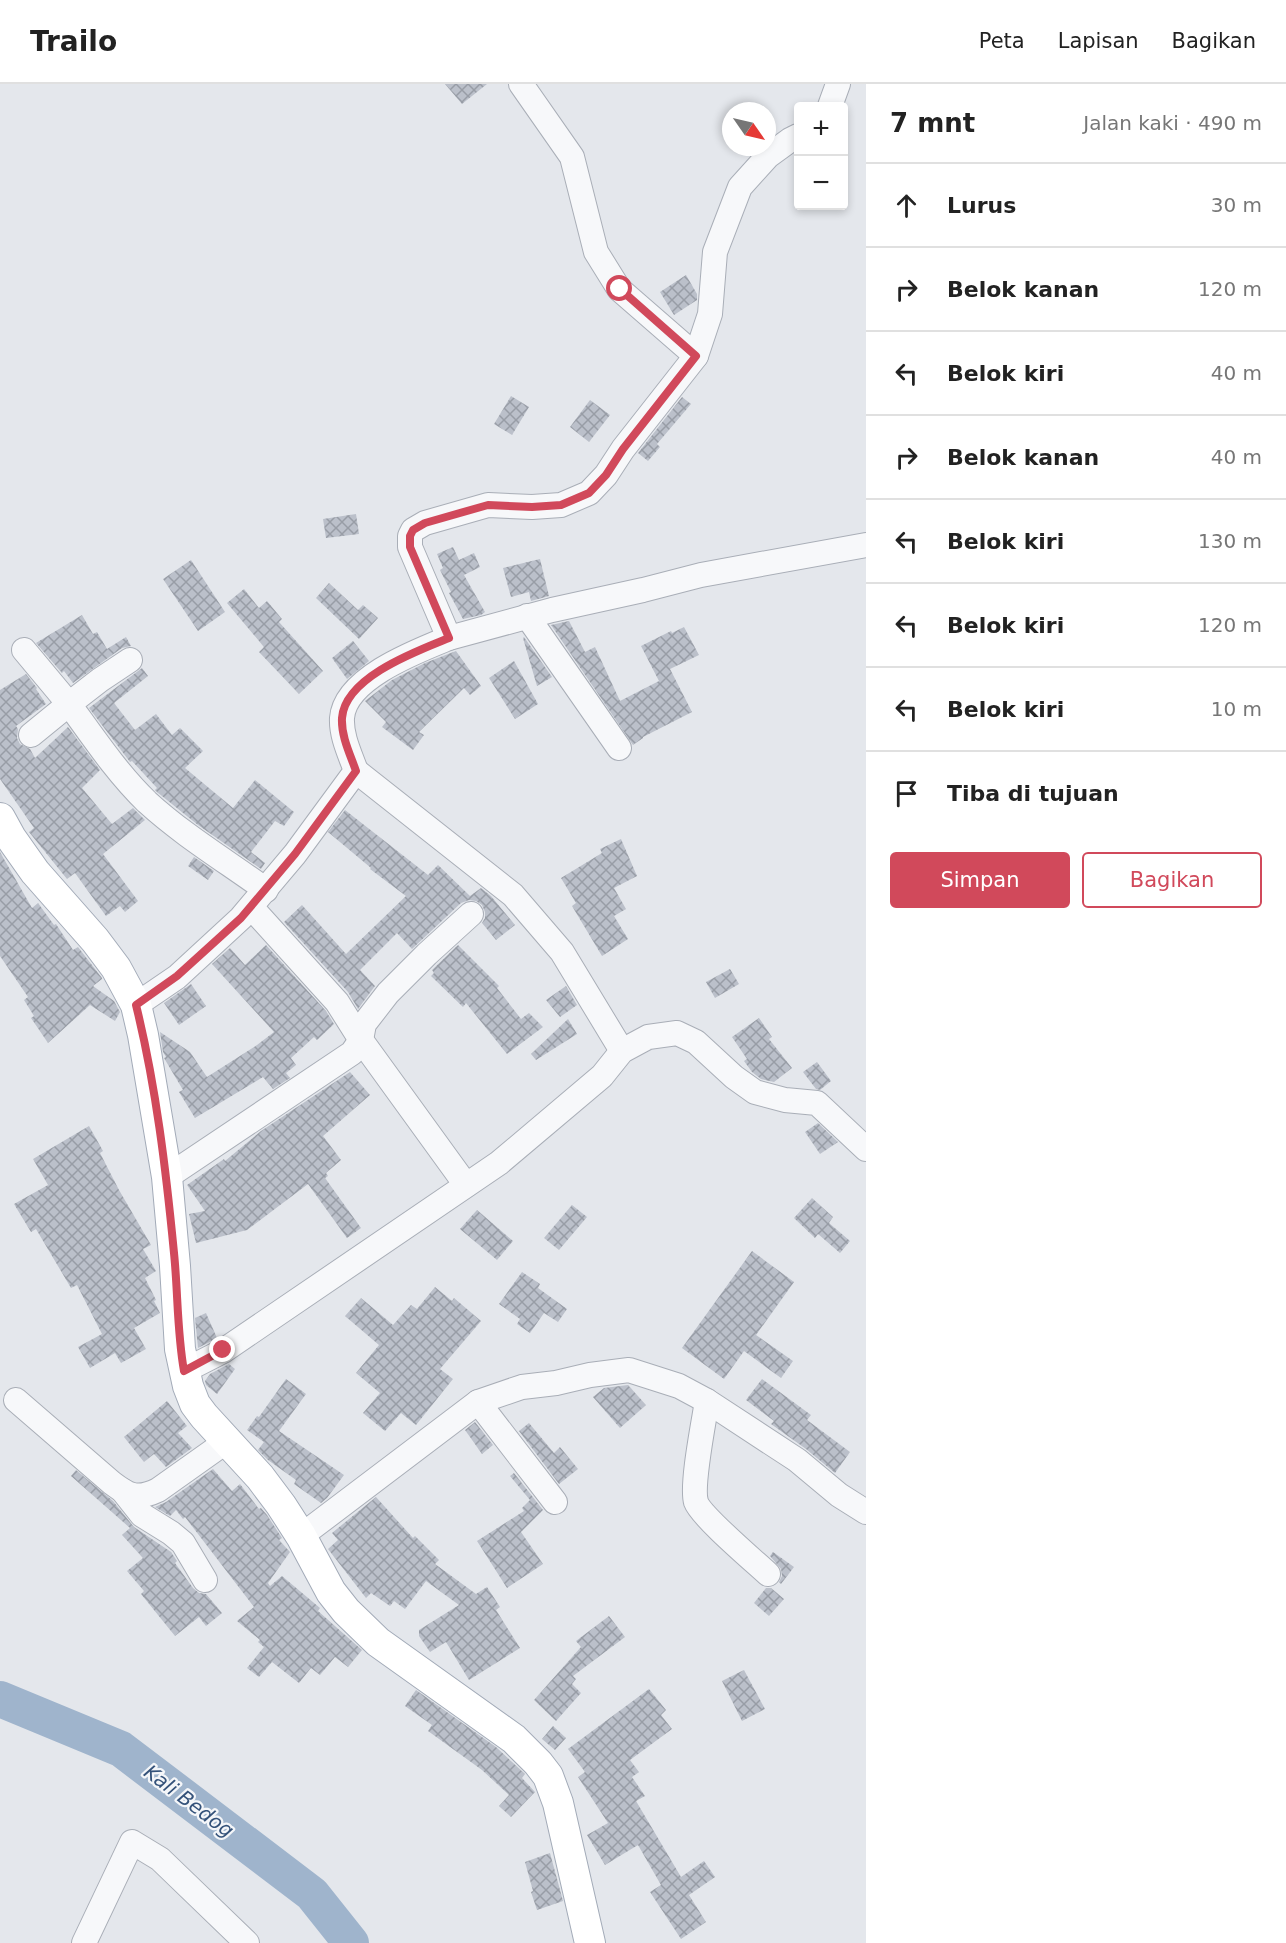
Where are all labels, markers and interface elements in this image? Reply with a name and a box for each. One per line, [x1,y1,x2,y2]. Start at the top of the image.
text: Trailo [30,25,117,58]
text: Peta [979,29,1025,53]
text: Lapisan [1058,29,1139,53]
text: Bagikan [1172,29,1256,53]
north arrow [722,102,776,156]
map controls [794,102,848,210]
button: + [794,102,848,156]
text: 7 mnt [890,108,975,138]
text: Jalan kaki · 490 m [1083,111,1262,135]
button: − [794,156,848,210]
icon: ahead [890,189,923,222]
text: Lurus [947,193,1016,218]
text: 30 m [1211,193,1262,217]
icon: right [890,273,923,306]
route start [606,275,632,301]
text: Belok kanan [947,277,1099,302]
text: 120 m [1198,277,1262,301]
icon: left [890,357,923,390]
text: Belok kiri [947,361,1064,386]
text: 40 m [1211,361,1262,385]
icon: right [890,441,923,474]
text: Belok kanan [947,445,1099,470]
text: 40 m [1211,445,1262,469]
icon: left [890,525,923,558]
text: Belok kiri [947,529,1064,554]
text: 130 m [1198,529,1262,553]
icon: left [890,609,923,642]
text: Belok kiri [947,613,1064,638]
text: 120 m [1198,613,1262,637]
icon: left [890,693,923,726]
text: Belok kiri [947,697,1064,722]
text: 10 m [1211,697,1262,721]
icon: arrive [890,777,923,810]
text: Tiba di tujuan [947,781,1119,806]
button: Simpan [890,852,1070,908]
button: Bagikan [1082,852,1262,908]
route end [209,1336,235,1362]
water label: Kali Bedog [140,1760,238,1842]

